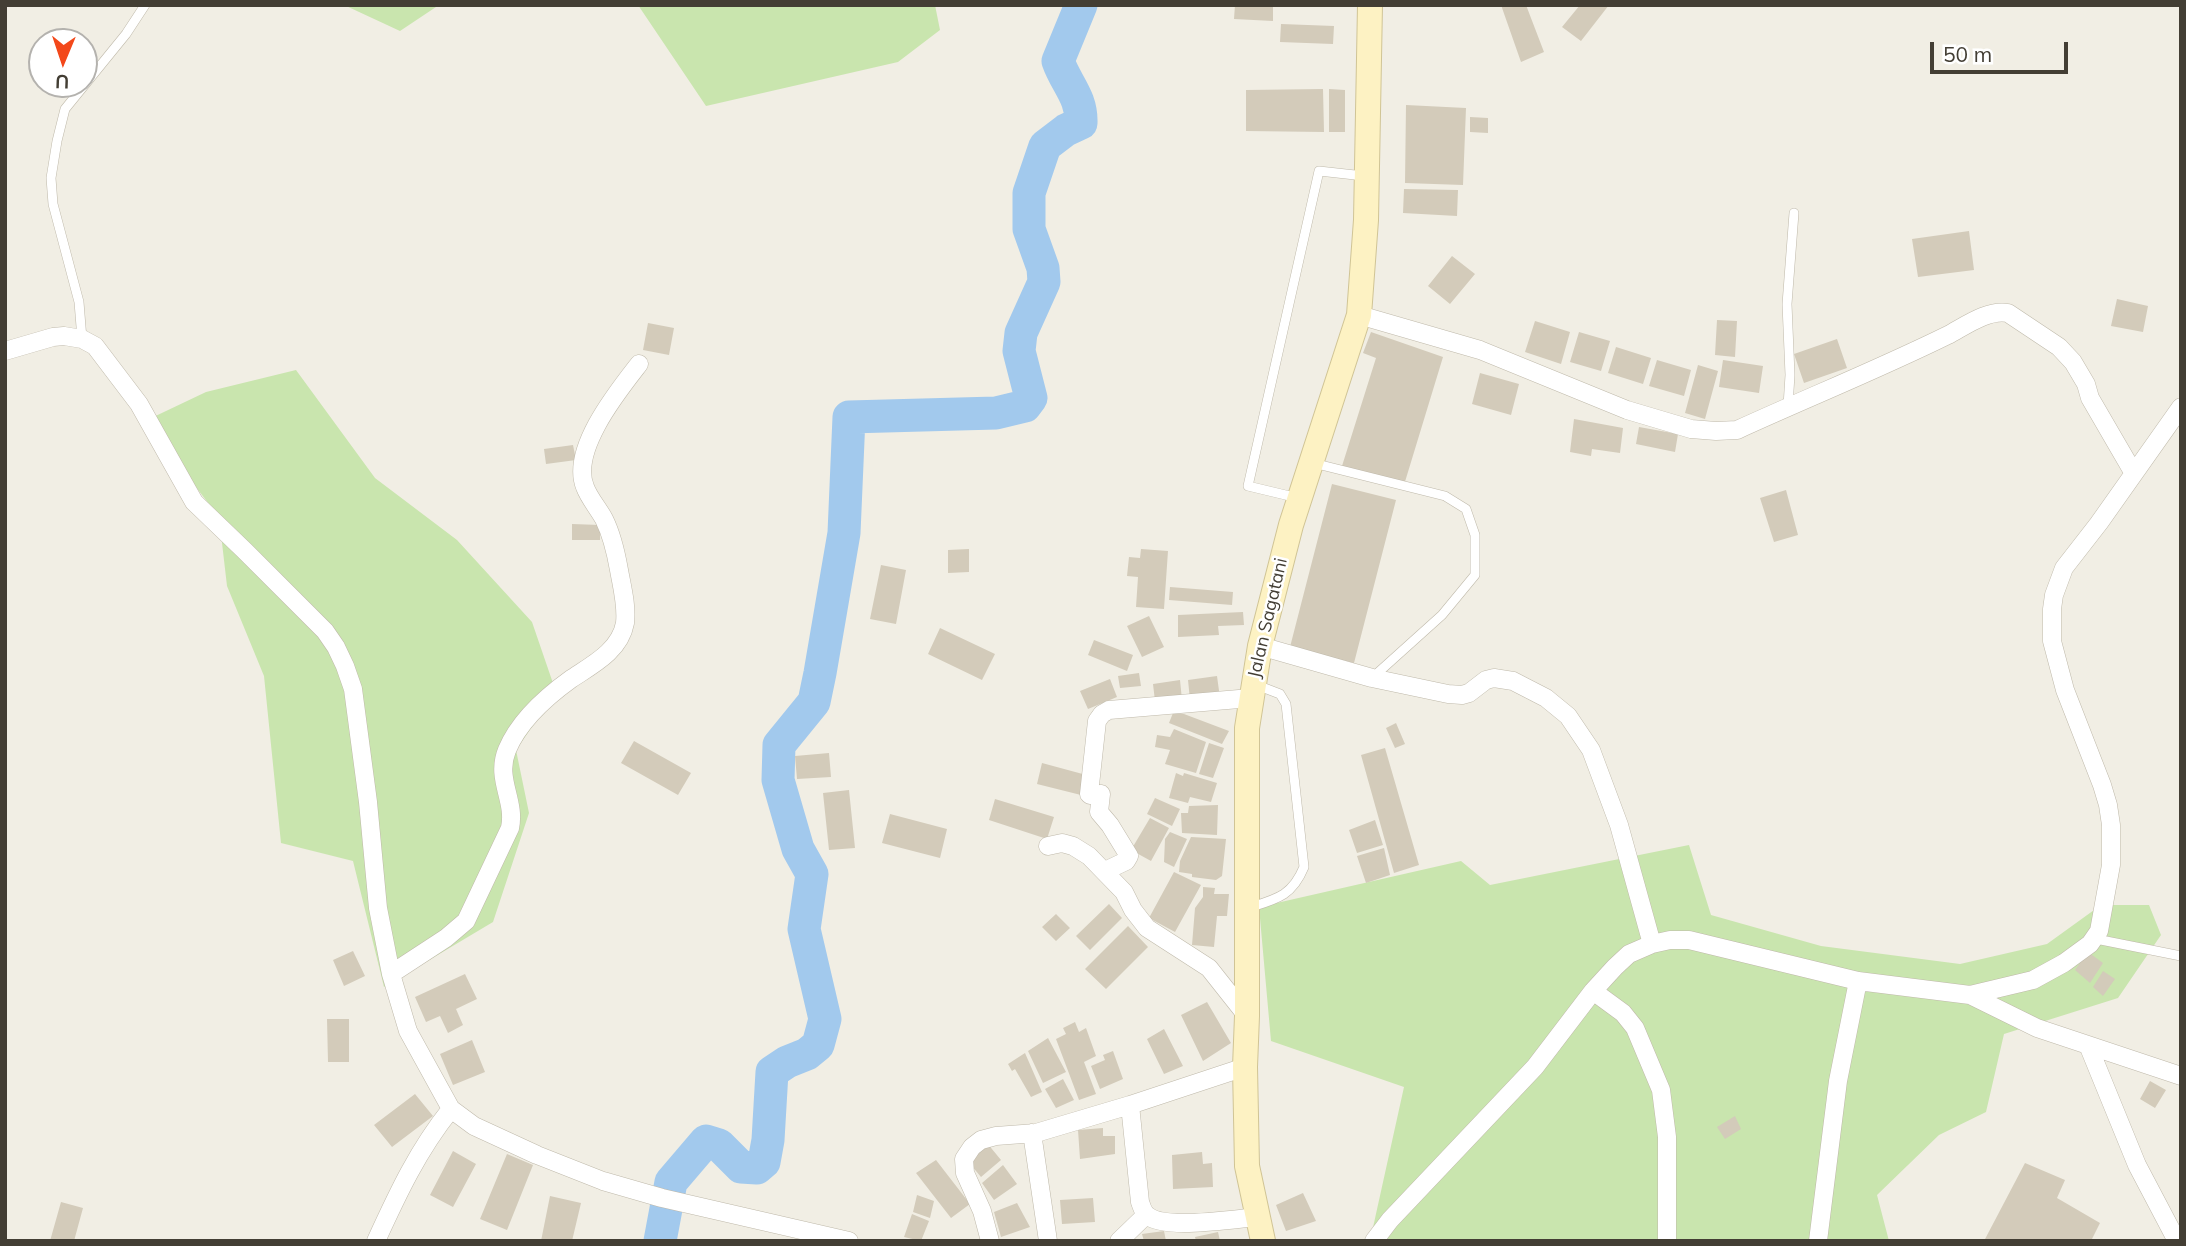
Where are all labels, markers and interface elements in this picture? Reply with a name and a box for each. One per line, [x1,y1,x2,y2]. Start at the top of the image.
north arrow [28,28,98,98]
scale bar [1934,28,2072,72]
text: 50 m [1943,41,1992,67]
text: U [55,70,70,94]
street label: Jalan Sagatani [1244,556,1292,680]

